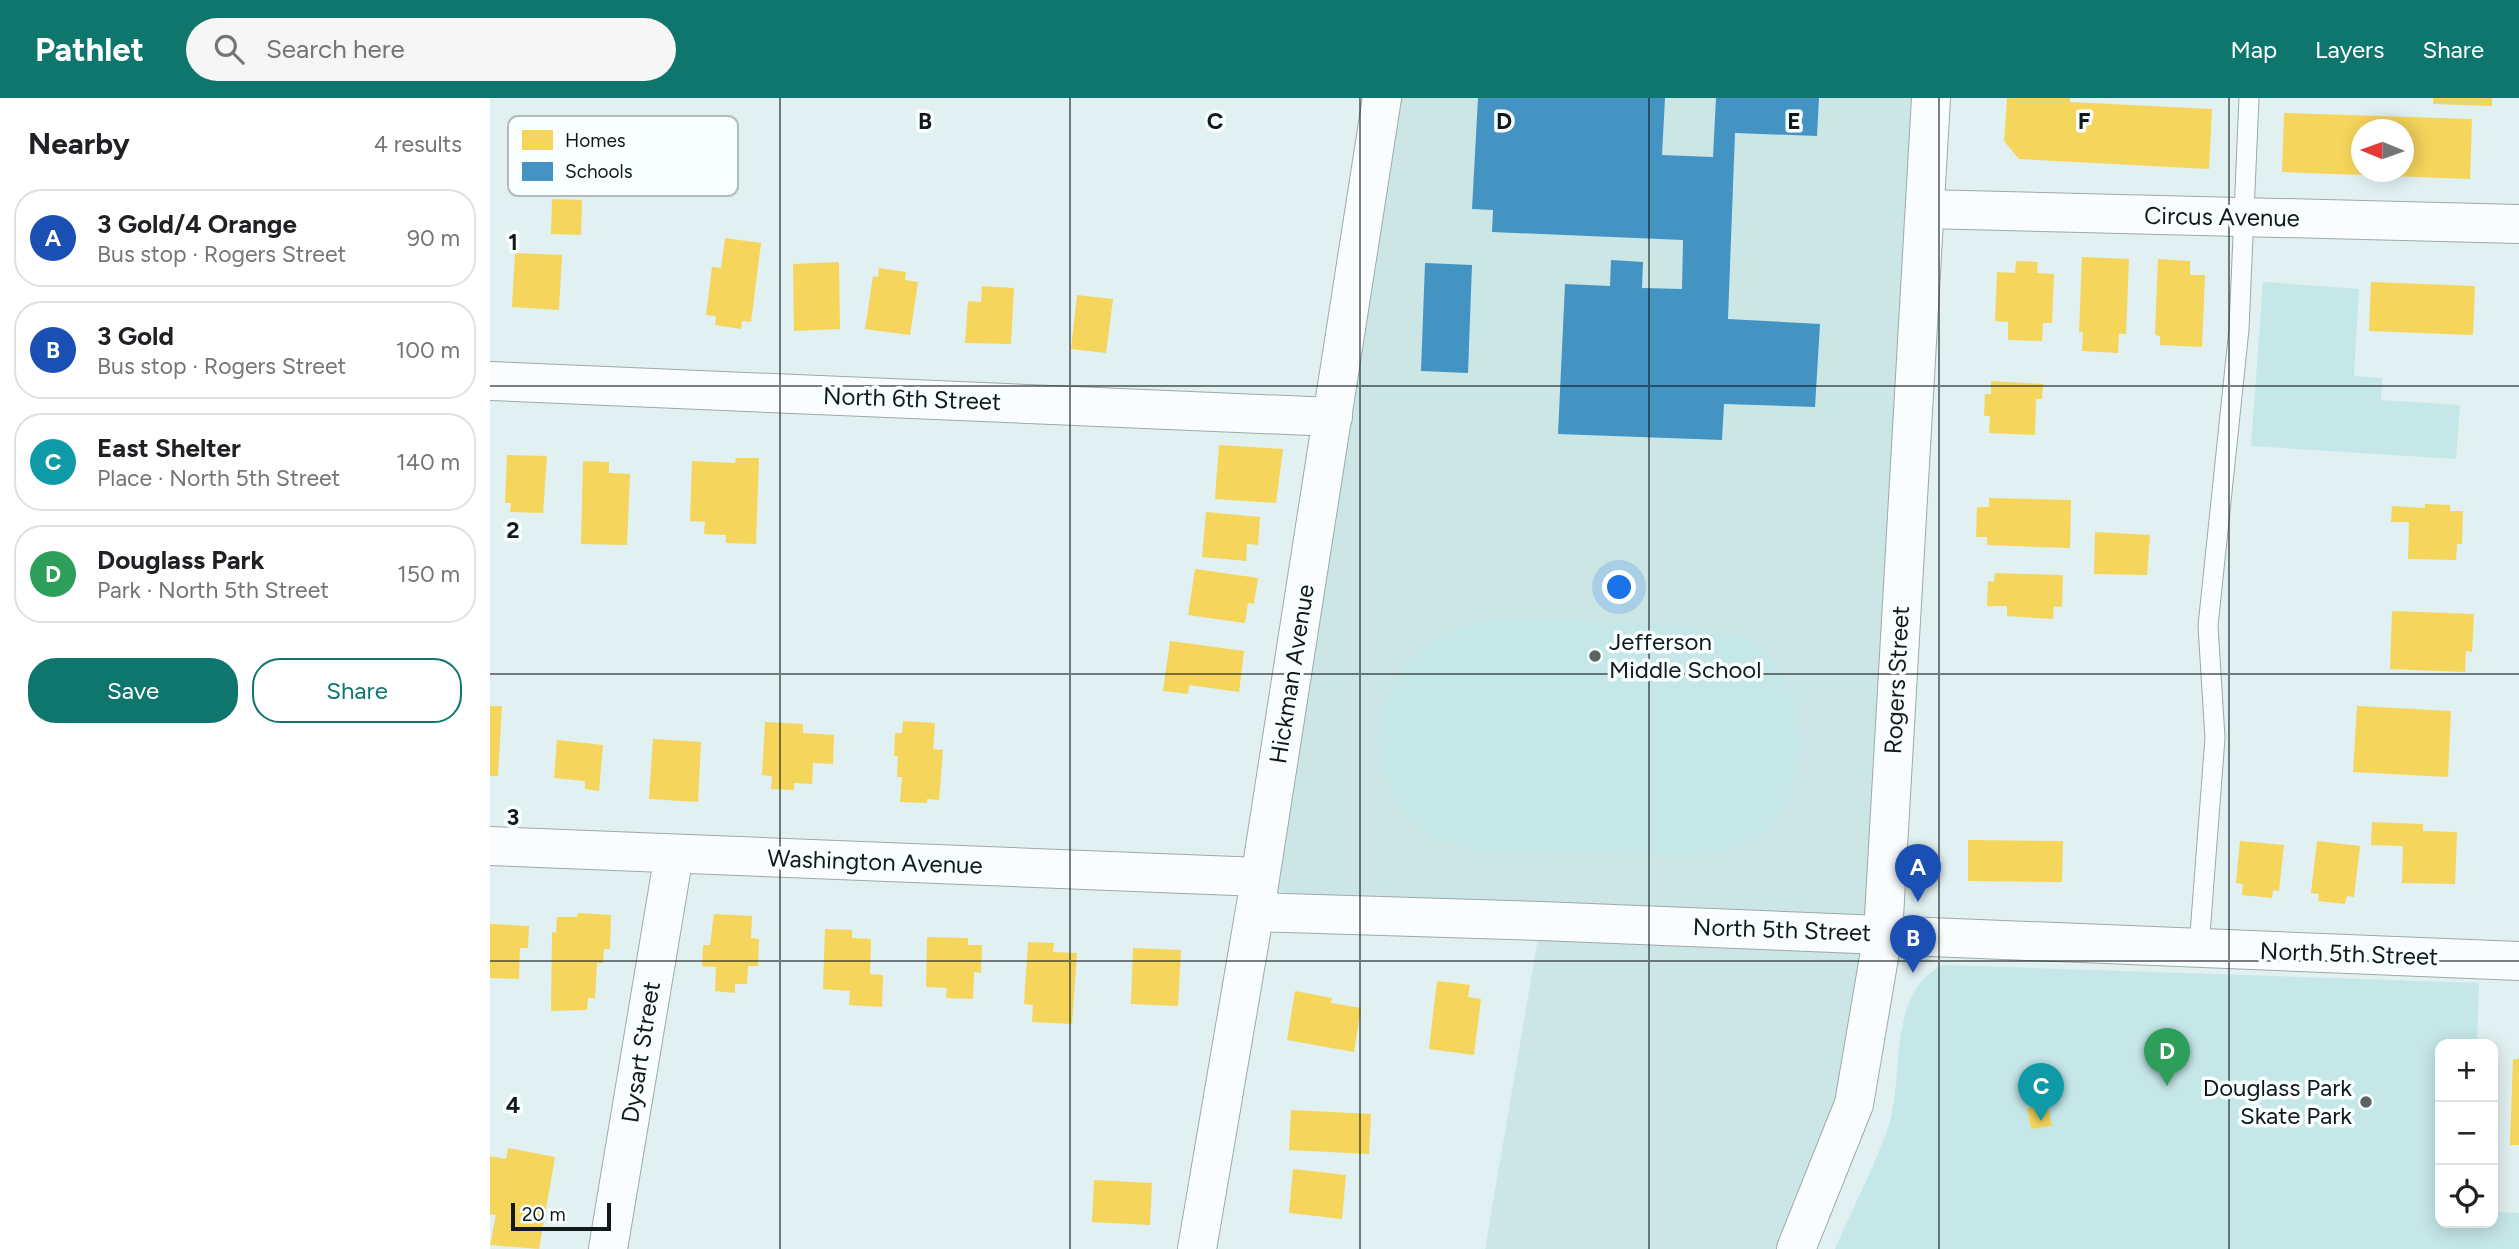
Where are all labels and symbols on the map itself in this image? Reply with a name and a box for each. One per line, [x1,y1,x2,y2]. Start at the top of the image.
text: B [918,107,932,135]
text: C [1207,107,1224,135]
text: D [1496,107,1512,135]
text: E [1787,107,1801,135]
text: F [2078,107,2091,135]
legend [508,116,738,196]
north arrow [2351,119,2414,182]
text: Homes [565,129,626,152]
text: Schools [565,160,633,183]
street label: Circus Avenue [2144,201,2300,232]
text: 1 [508,228,518,256]
street label: North 6th Street [822,381,1002,416]
text: 2 [506,516,520,544]
your location [1602,570,1636,604]
street label: Hickman Avenue [1263,582,1320,766]
street label: Rogers Street [1878,605,1915,755]
place label: Jefferson Middle School [1609,627,1762,684]
marker: Jefferson Middle School [1587,648,1603,664]
text: 3 [507,803,519,831]
street label: Washington Avenue [767,843,983,880]
pin: A [1895,844,1941,902]
street label: North 5th Street [1692,912,1872,947]
pin: B [1890,915,1936,973]
street label: North 5th Street [2259,936,2439,971]
street label: Dysart Street [615,979,666,1125]
pin: D [2144,1028,2190,1086]
pin: C [2018,1063,2064,1121]
place label: Douglass Park Skate Park [2203,1073,2352,1130]
text: 4 [506,1091,520,1119]
marker: Douglass Park Skate Park [2358,1094,2374,1110]
scale bar [511,1200,611,1232]

